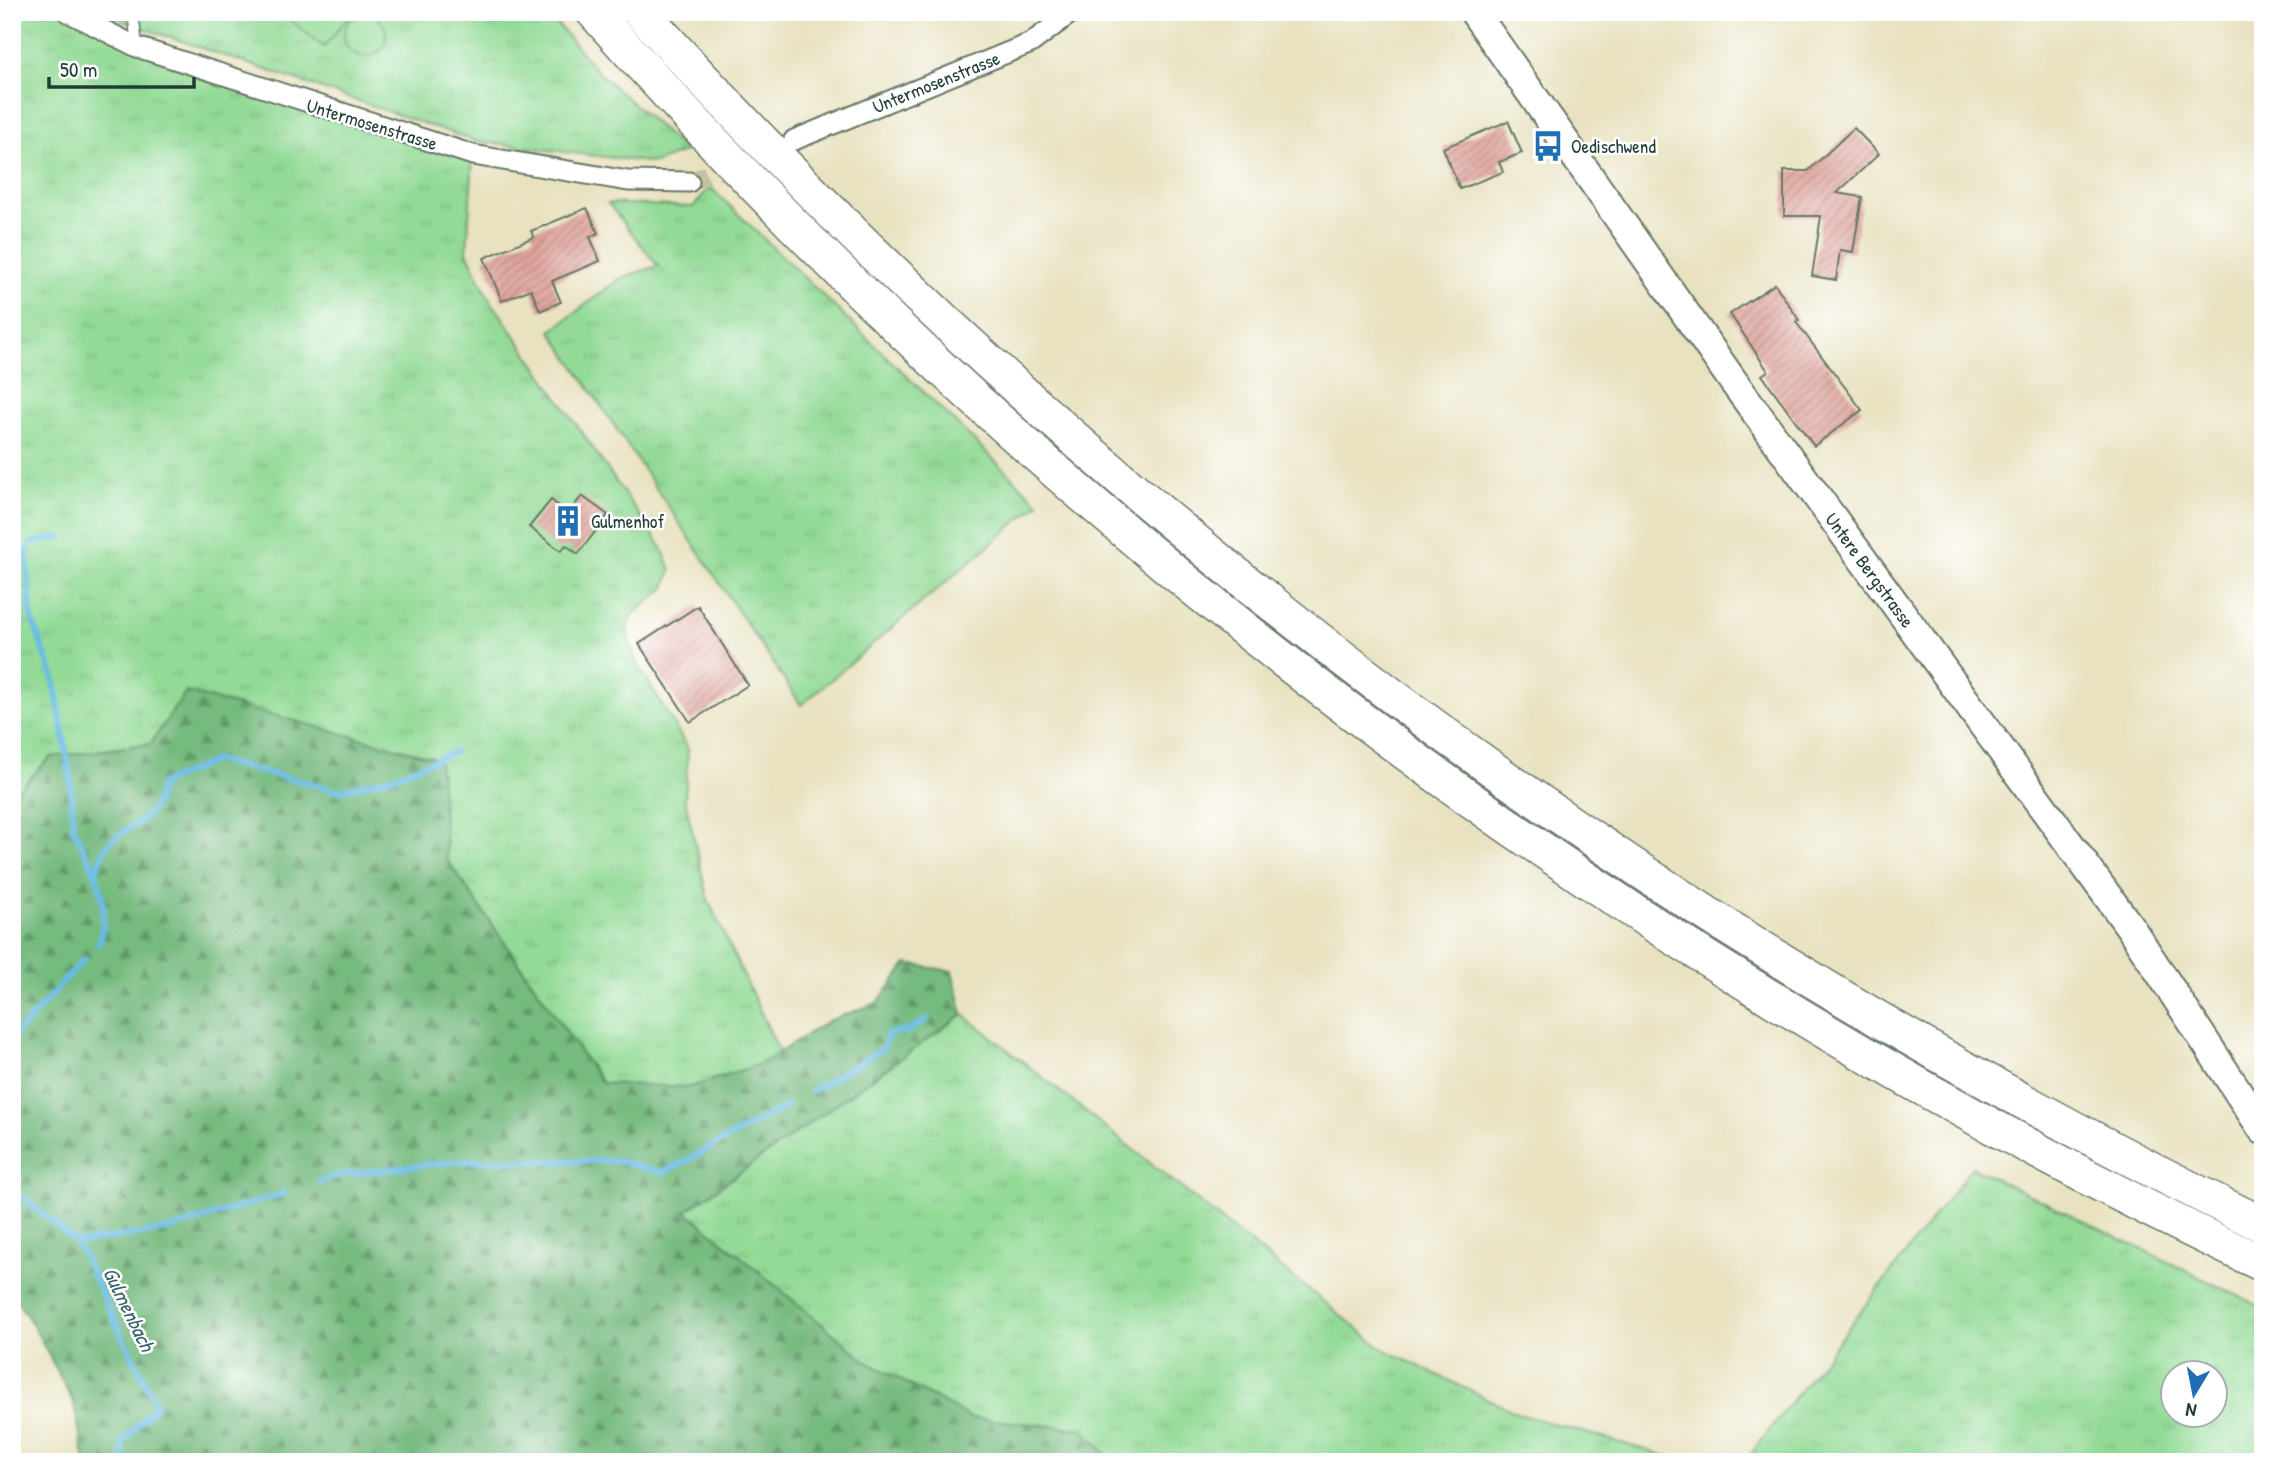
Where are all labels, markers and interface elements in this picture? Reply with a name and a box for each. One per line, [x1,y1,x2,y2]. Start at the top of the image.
street label: Untermosenstrasse [868,44,1004,119]
scale bar [49,46,194,90]
text: 50 m [60,55,97,84]
street label: Untermosenstrasse [303,92,441,156]
bus stop icon: Oedischwend [1531,129,1565,163]
place label: Oedischwend [1571,133,1656,159]
building icon: Gulmenhof [551,504,585,538]
street label: Untere Bergstrasse [1819,507,1921,633]
place label: Gulmenhof [591,508,664,534]
water label: Gulmenbach [96,1262,162,1357]
north arrow [2160,1358,2230,1428]
text: N [2184,1397,2198,1424]

